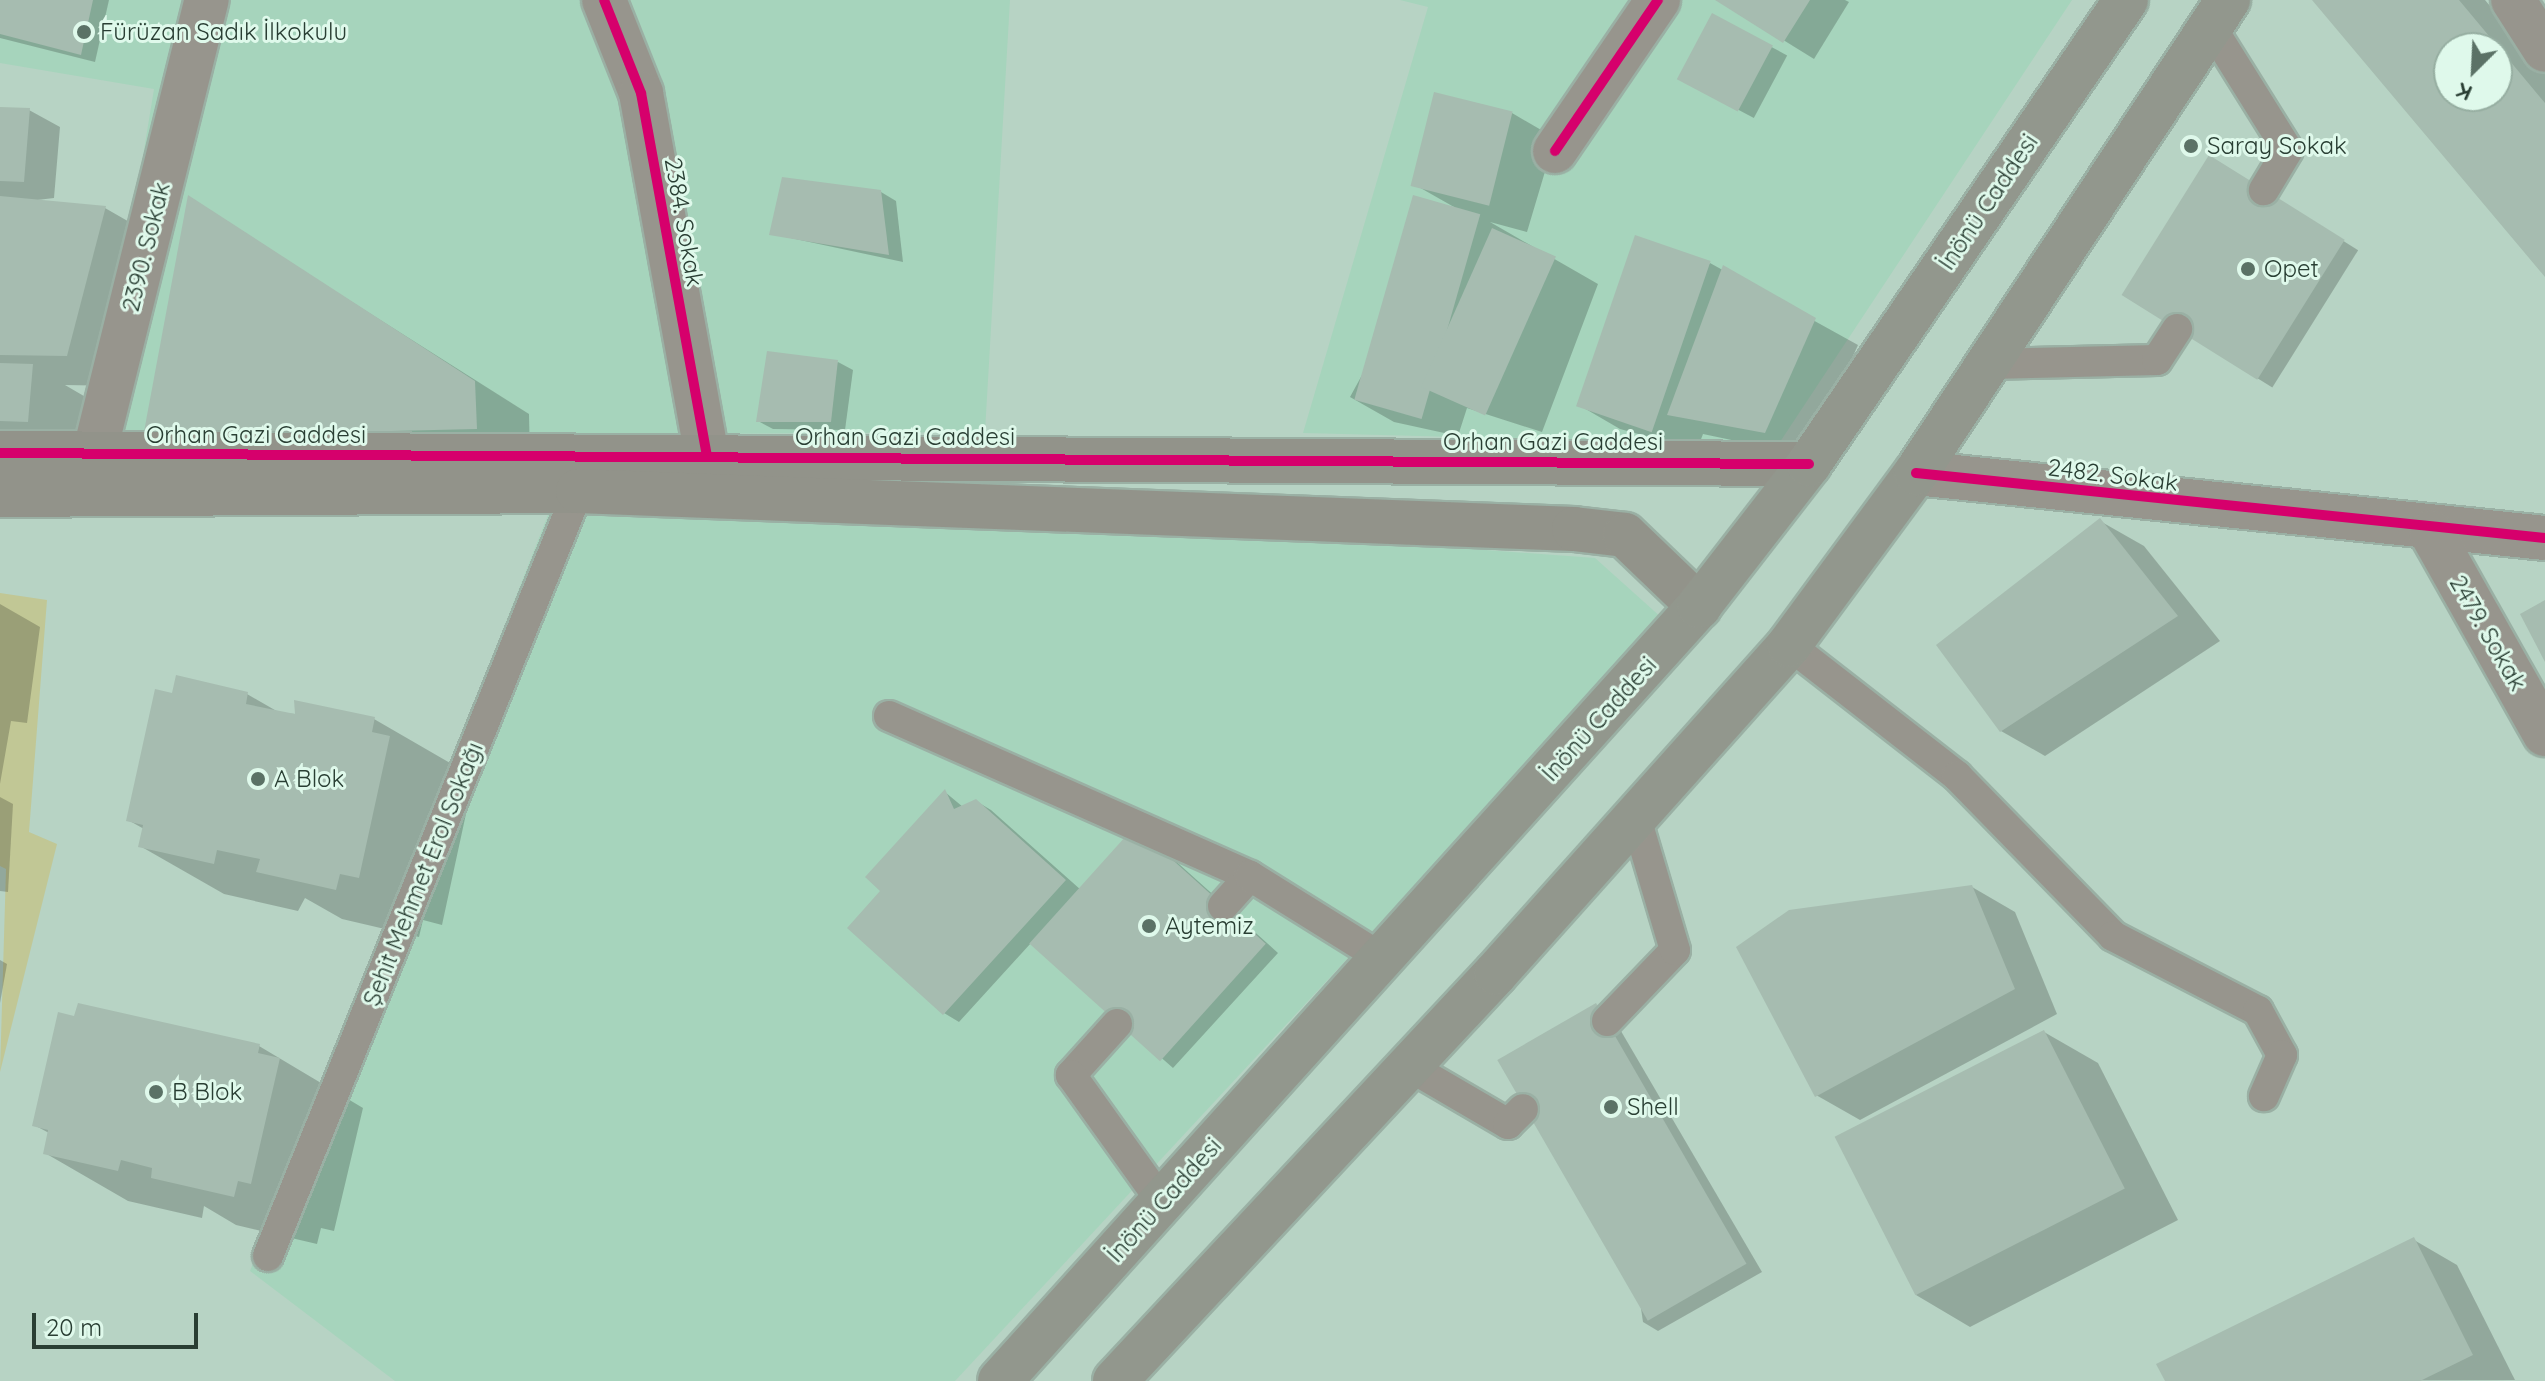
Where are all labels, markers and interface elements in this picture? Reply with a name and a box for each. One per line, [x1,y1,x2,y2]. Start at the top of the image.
place label: Fürüzan Sadık İlkokulu [100,18,347,46]
marker: Fürüzan Sadık İlkokulu [75,23,93,41]
north arrow [2433,32,2513,112]
text: K [2452,76,2476,108]
street label: İnönü Caddesi [1932,129,2044,275]
place label: Saray Sokak [2207,132,2347,160]
marker: Saray Sokak [2182,137,2200,155]
street label: 2384. Sokak [658,155,710,289]
street label: 2390. Sokak [116,179,176,315]
place label: Opet [2264,255,2319,283]
marker: Opet [2239,260,2257,278]
street label: Orhan Gazi Caddesi [146,421,366,449]
street label: Orhan Gazi Caddesi [795,423,1015,451]
street label: Orhan Gazi Caddesi [1443,428,1663,456]
street label: 2482. Sokak [2046,453,2180,497]
street label: 2479. Sokak [2443,570,2533,696]
street label: İnönü Caddesi [1536,651,1662,787]
street label: Şehit Mehmet Erol Sokağı [357,738,489,1010]
place label: A Blok [274,765,344,793]
marker: A Blok [249,770,267,788]
place label: Aytemiz [1165,912,1254,940]
marker: Aytemiz [1140,917,1158,935]
place label: B Blok [172,1078,242,1106]
marker: B Blok [147,1083,165,1101]
place label: Shell [1627,1093,1679,1121]
marker: Shell [1602,1098,1620,1116]
street label: İnönü Caddesi [1101,1132,1227,1268]
scale bar [36,1297,202,1347]
text: 20 m [46,1312,102,1342]

